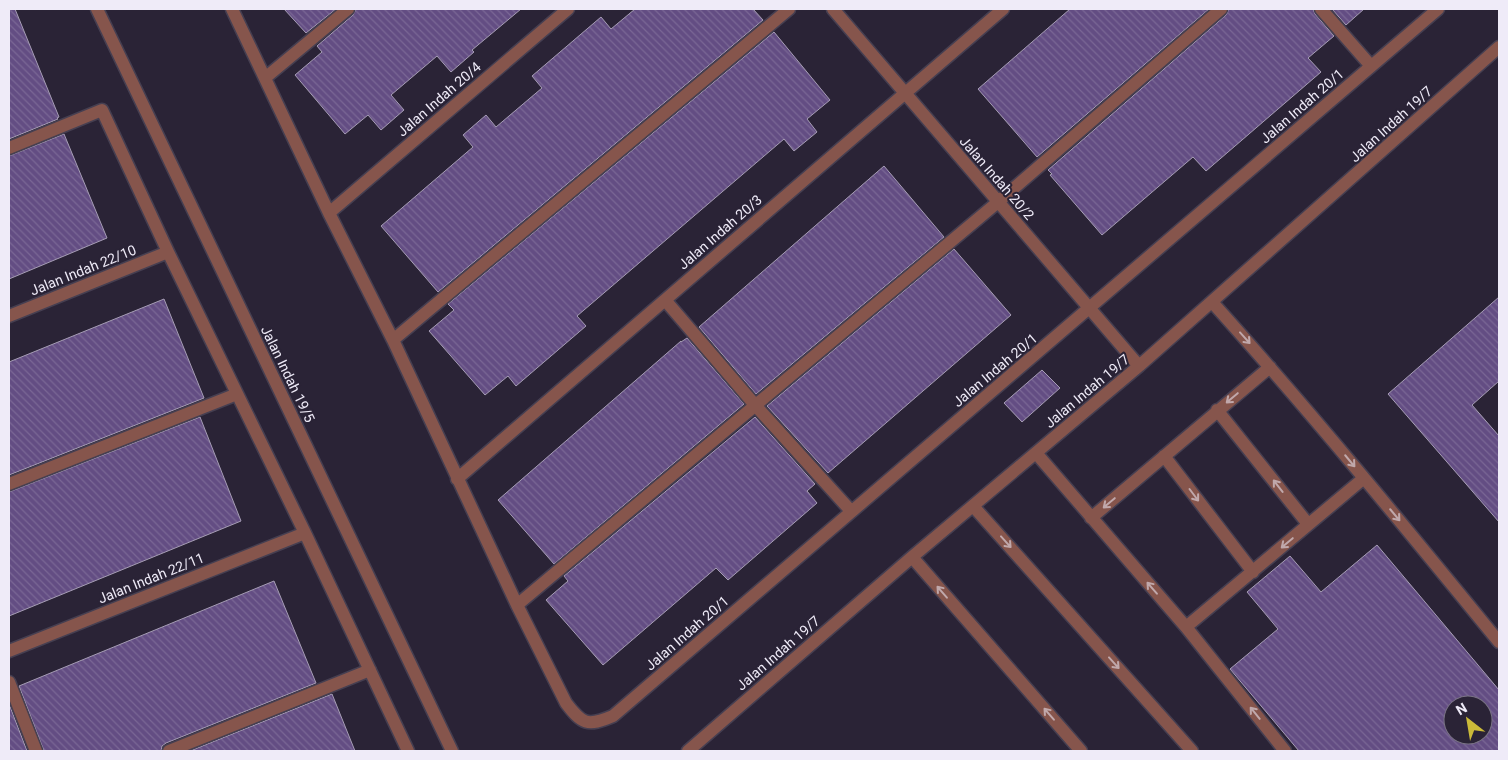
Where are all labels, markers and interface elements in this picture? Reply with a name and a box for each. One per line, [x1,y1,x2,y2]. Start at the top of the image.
street label: Jalan Indah 20/4 [394,58,484,140]
street label: Jalan Indah 20/1 [1257,65,1347,147]
street label: Jalan Indah 19/7 [1347,83,1436,165]
street label: Jalan Indah 20/2 [956,133,1038,223]
street label: Jalan Indah 20/3 [675,191,765,273]
street label: Jalan Indah 22/10 [28,241,139,299]
street label: Jalan Indah 19/5 [258,323,318,425]
street label: Jalan Indah 20/1 [950,330,1040,410]
one-way arrow [1239,332,1250,345]
street label: Jalan Indah 19/7 [1042,351,1133,431]
one-way arrow [1226,392,1239,403]
one-way arrow [1345,455,1356,468]
one-way arrow [1273,480,1284,493]
one-way arrow [1188,488,1199,501]
one-way arrow [1102,497,1115,508]
one-way arrow [1390,509,1401,522]
one-way arrow [1000,536,1012,549]
one-way arrow [1280,537,1293,549]
street label: Jalan Indah 22/11 [96,549,206,607]
one-way arrow [1146,581,1157,594]
one-way arrow [937,586,948,599]
street label: Jalan Indah 20/1 [642,592,732,674]
street label: Jalan Indah 19/7 [733,612,823,694]
one-way arrow [1108,657,1120,670]
north arrow [1443,695,1493,745]
text: N [1453,699,1470,718]
one-way arrow [1249,707,1260,720]
one-way arrow [1043,708,1054,721]

